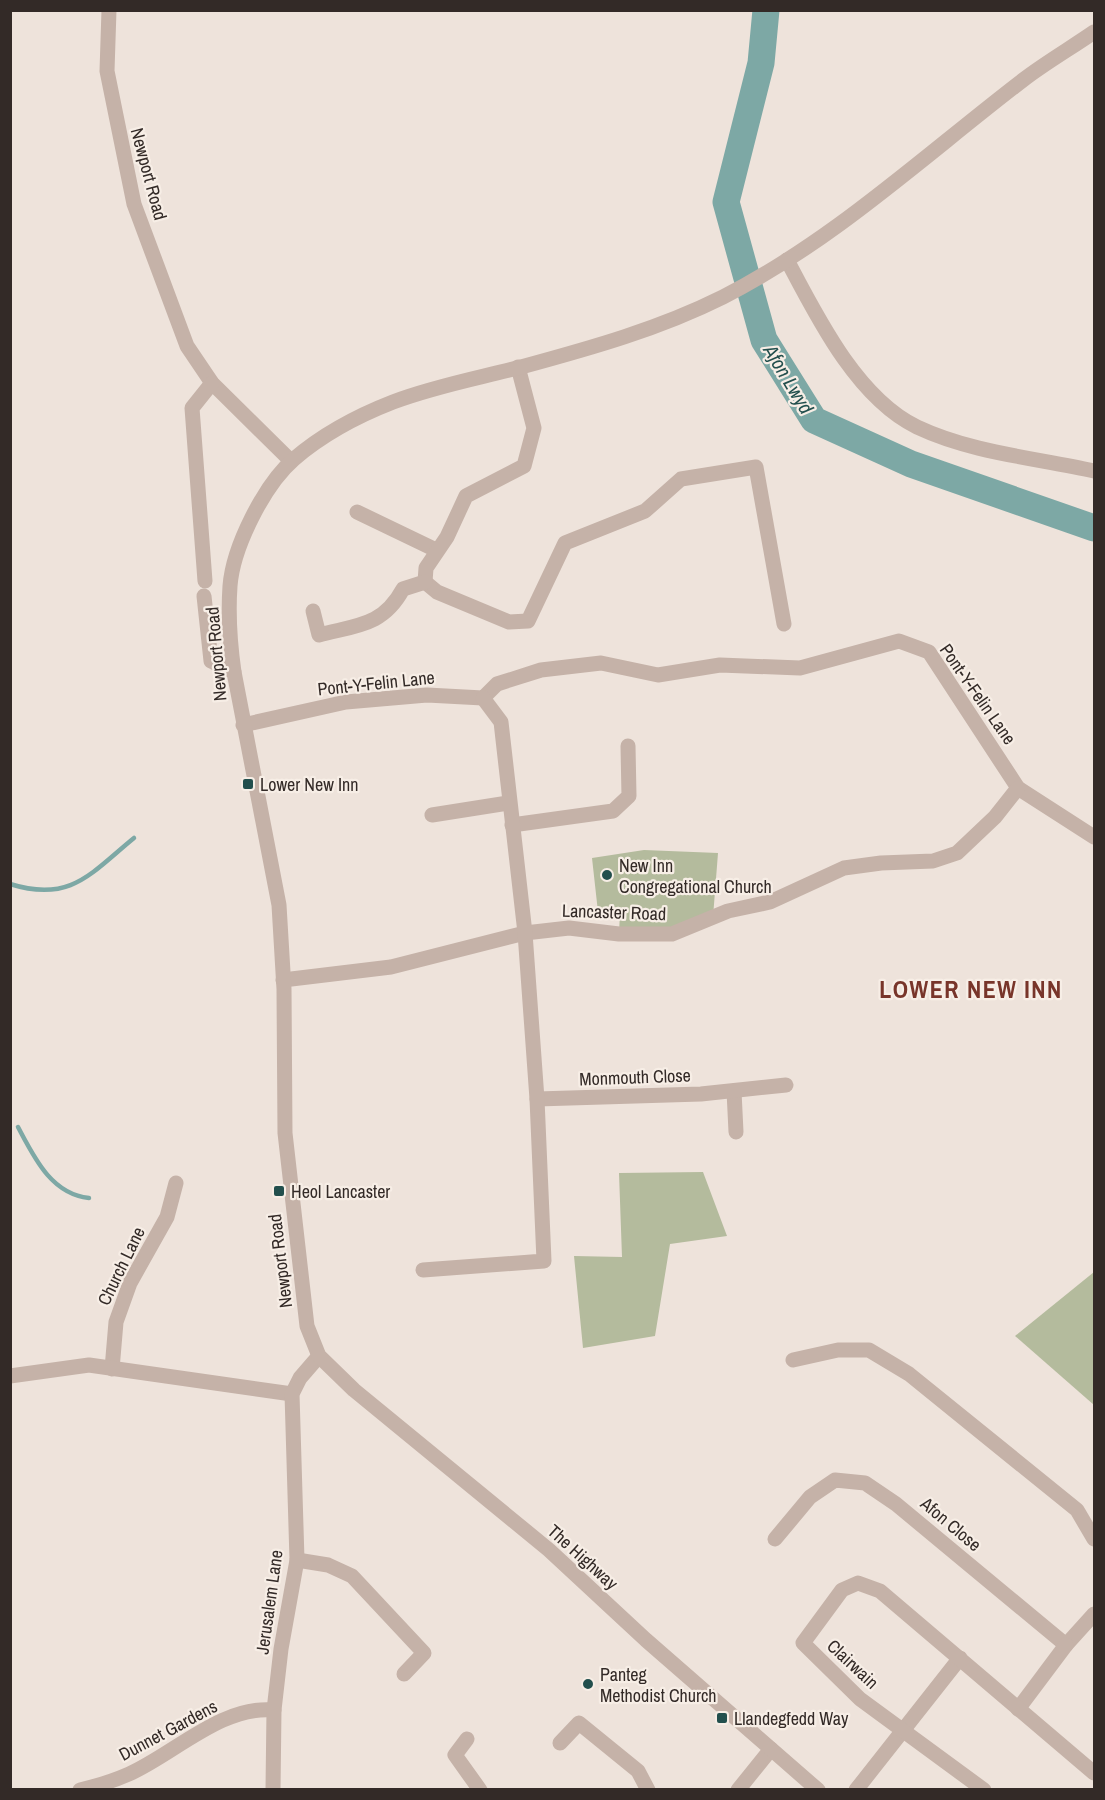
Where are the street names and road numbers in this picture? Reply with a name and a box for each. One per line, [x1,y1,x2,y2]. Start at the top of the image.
street label: Newport Road [125,125,173,223]
street label: Newport Road [199,606,233,702]
street label: Pont-Y-Felin Lane [934,639,1022,749]
street label: Pont-Y-Felin Lane [316,664,436,702]
street label: Lancaster Road [561,898,667,926]
street label: Monmouth Close [579,1063,691,1091]
street label: Newport Road [262,1213,298,1309]
street label: Church Lane [91,1223,151,1309]
street label: Afon Close [915,1491,987,1557]
street label: The Highway [542,1519,624,1596]
street label: Jerusalem Lane [249,1548,289,1656]
street label: Clairwain [822,1634,884,1694]
street label: Dunnet Gardens [114,1694,222,1766]

